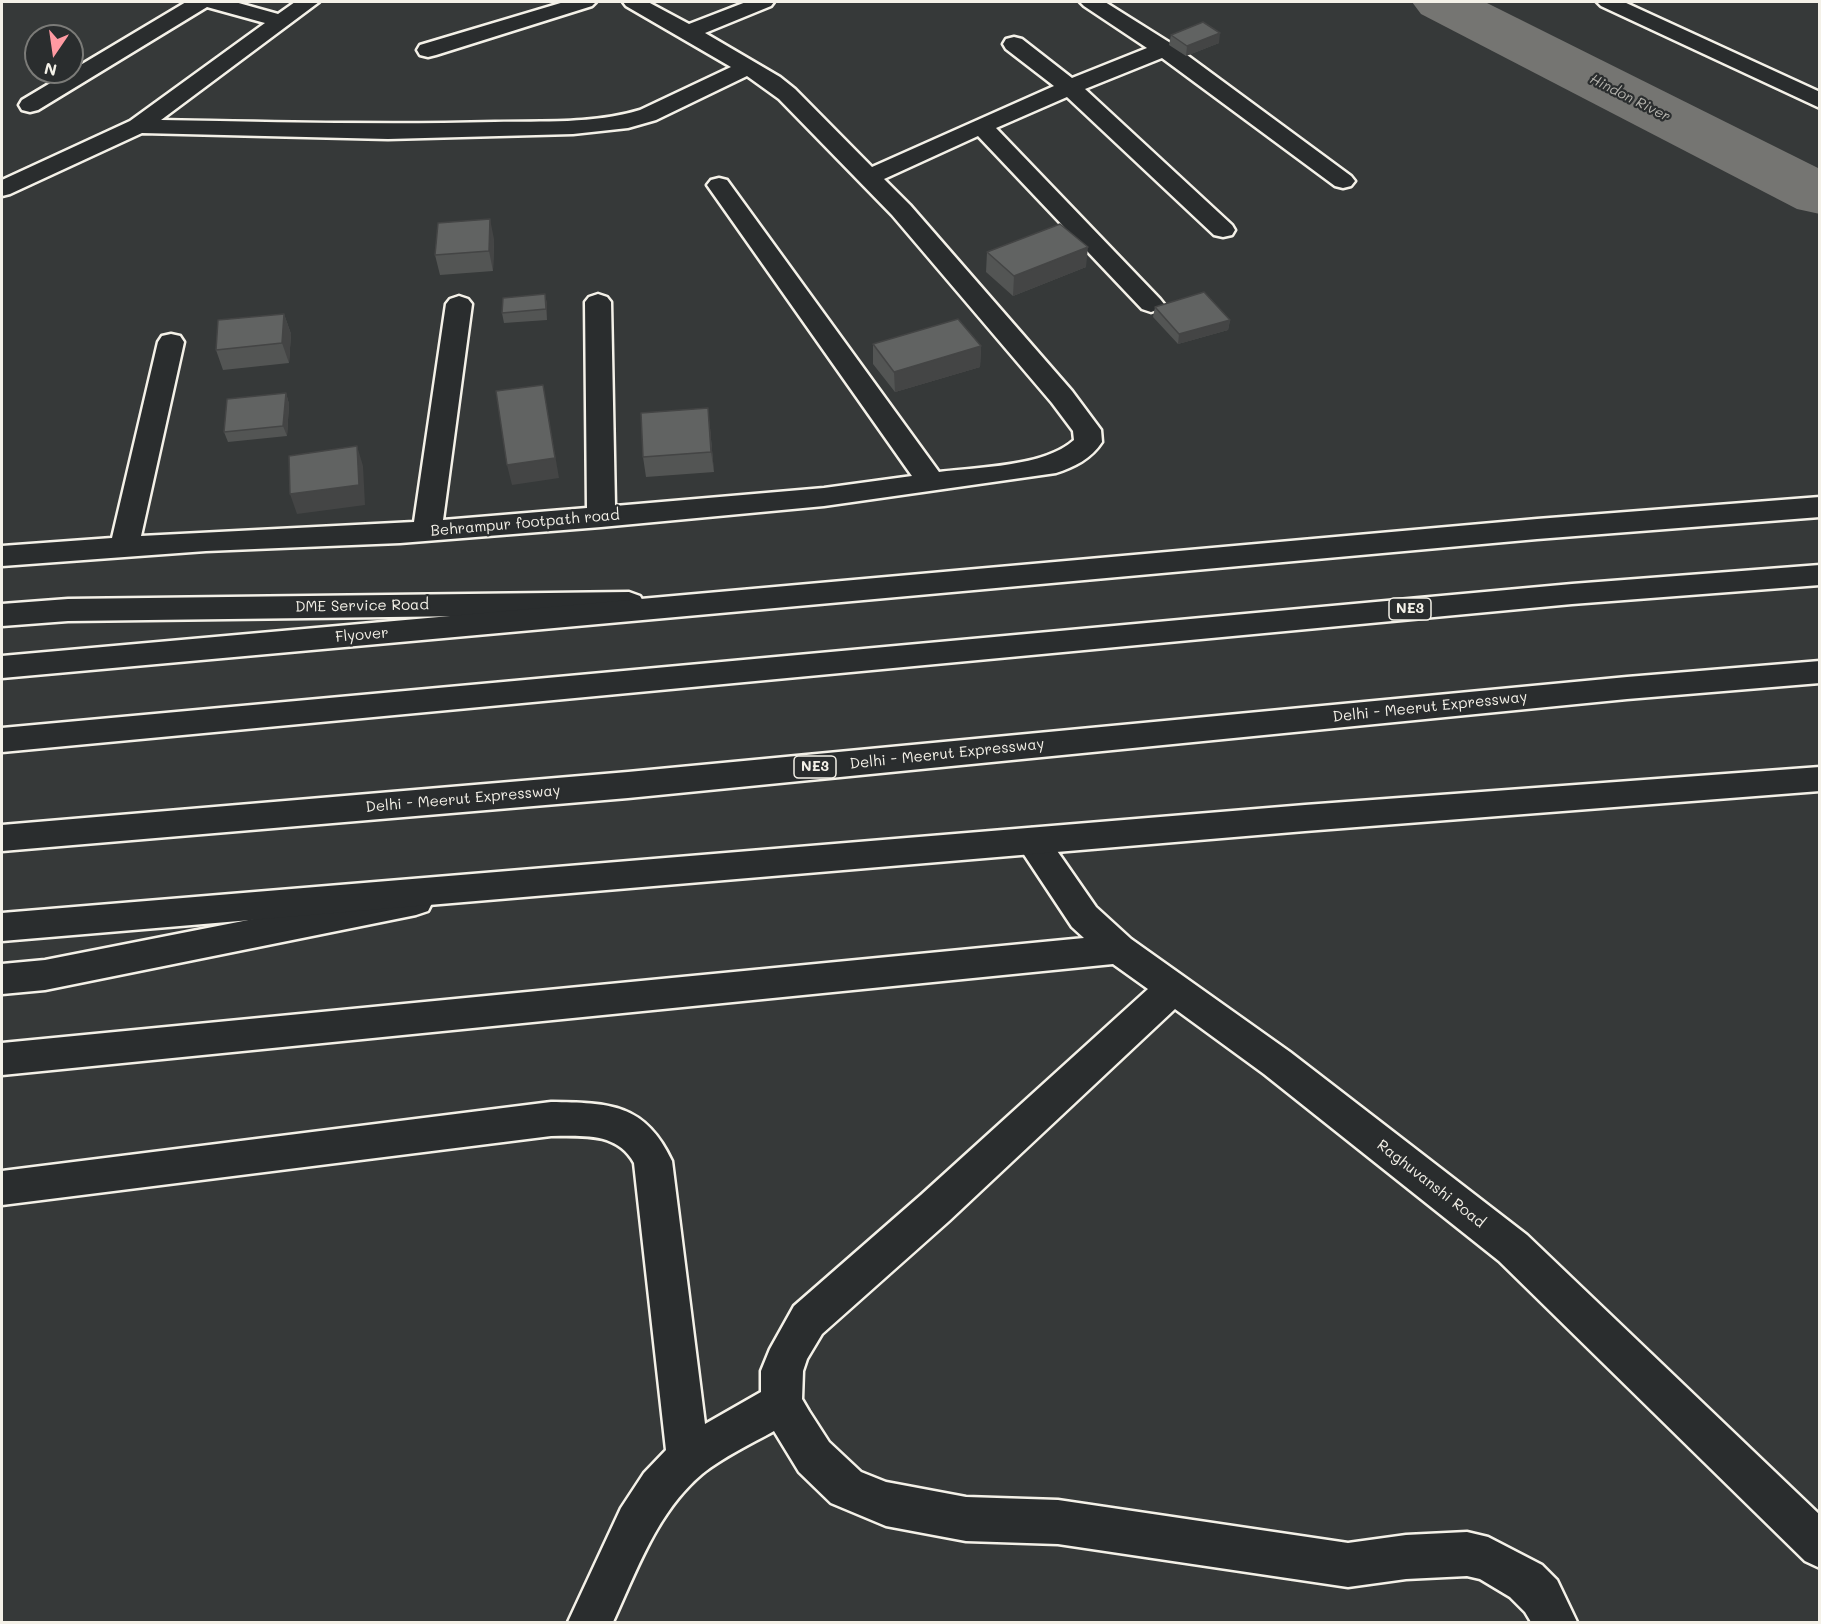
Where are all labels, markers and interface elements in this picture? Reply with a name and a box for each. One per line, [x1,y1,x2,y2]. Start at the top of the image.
north arrow [24,24,84,84]
text: N [42,58,59,82]
water label: Hindon River [1587,71,1673,125]
street label: Behrampur footpath road [430,506,620,540]
street label: DME Service Road [295,596,429,616]
road number: NE3 [1389,598,1431,620]
street label: Flyover [335,624,389,646]
street label: Delhi - Meerut Expressway [1332,688,1528,726]
street label: Delhi - Meerut Expressway [849,735,1045,773]
road number: NE3 [794,756,836,778]
street label: Delhi - Meerut Expressway [365,782,561,816]
street label: Raghuvanshi Road [1373,1136,1489,1232]

